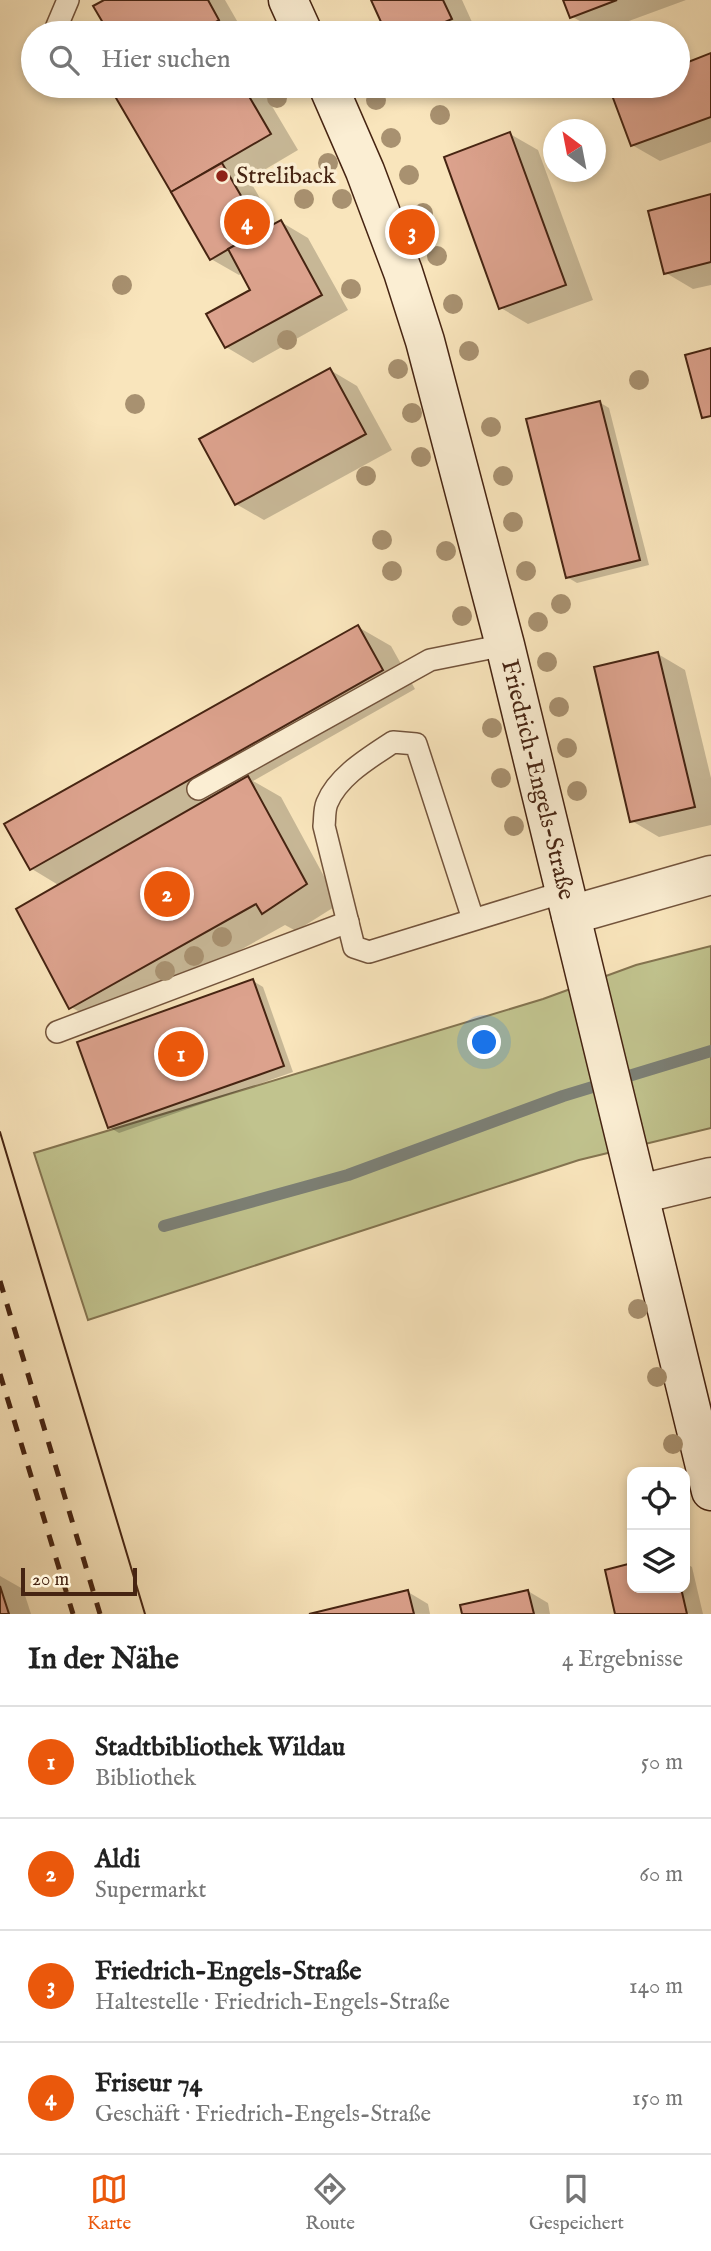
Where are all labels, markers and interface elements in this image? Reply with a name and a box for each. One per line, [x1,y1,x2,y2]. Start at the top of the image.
search box [21,21,690,98]
icon: search [45,41,83,79]
text: Hier suchen [101,43,231,76]
north arrow [543,119,606,182]
place label: Streliback [236,161,336,192]
marker: Streliback [214,168,230,184]
pin: 4 [224,196,270,248]
pin: 3 [389,206,435,258]
street label: Friedrich-Engels-Straße [494,656,582,903]
pin: 2 [144,868,190,920]
your location [467,1025,501,1059]
pin: 1 [158,1028,204,1080]
map controls [627,1467,690,1593]
button: locate [627,1467,690,1530]
button: layers [627,1530,690,1593]
scale bar [21,1565,136,1597]
text: 20 m [32,1568,69,1592]
text: In der Nähe [28,1641,179,1679]
text: 4 Ergebnisse [562,1645,683,1674]
text: Stadtbibliothek Wildau [95,1731,345,1764]
text: 1 [47,1748,55,1777]
text: 50 m [641,1748,683,1777]
text: Bibliothek [95,1764,196,1793]
text: Aldi [95,1843,140,1876]
text: 2 [46,1860,56,1889]
text: 60 m [639,1860,683,1889]
text: Supermarkt [95,1876,206,1905]
text: Friedrich-Engels-Straße [95,1955,361,1988]
text: 3 [47,1972,55,2001]
text: 140 m [629,1972,683,2001]
text: Haltestelle · Friedrich-Engels-Straße [95,1988,450,2017]
text: Friseur 74 [95,2067,202,2100]
text: 4 [45,2084,57,2113]
text: 150 m [632,2084,683,2113]
text: Geschäft · Friedrich-Engels-Straße [95,2100,431,2129]
tab: Karte [87,2170,131,2236]
tab: Route [305,2170,355,2236]
tab: Gespeichert [529,2170,624,2236]

